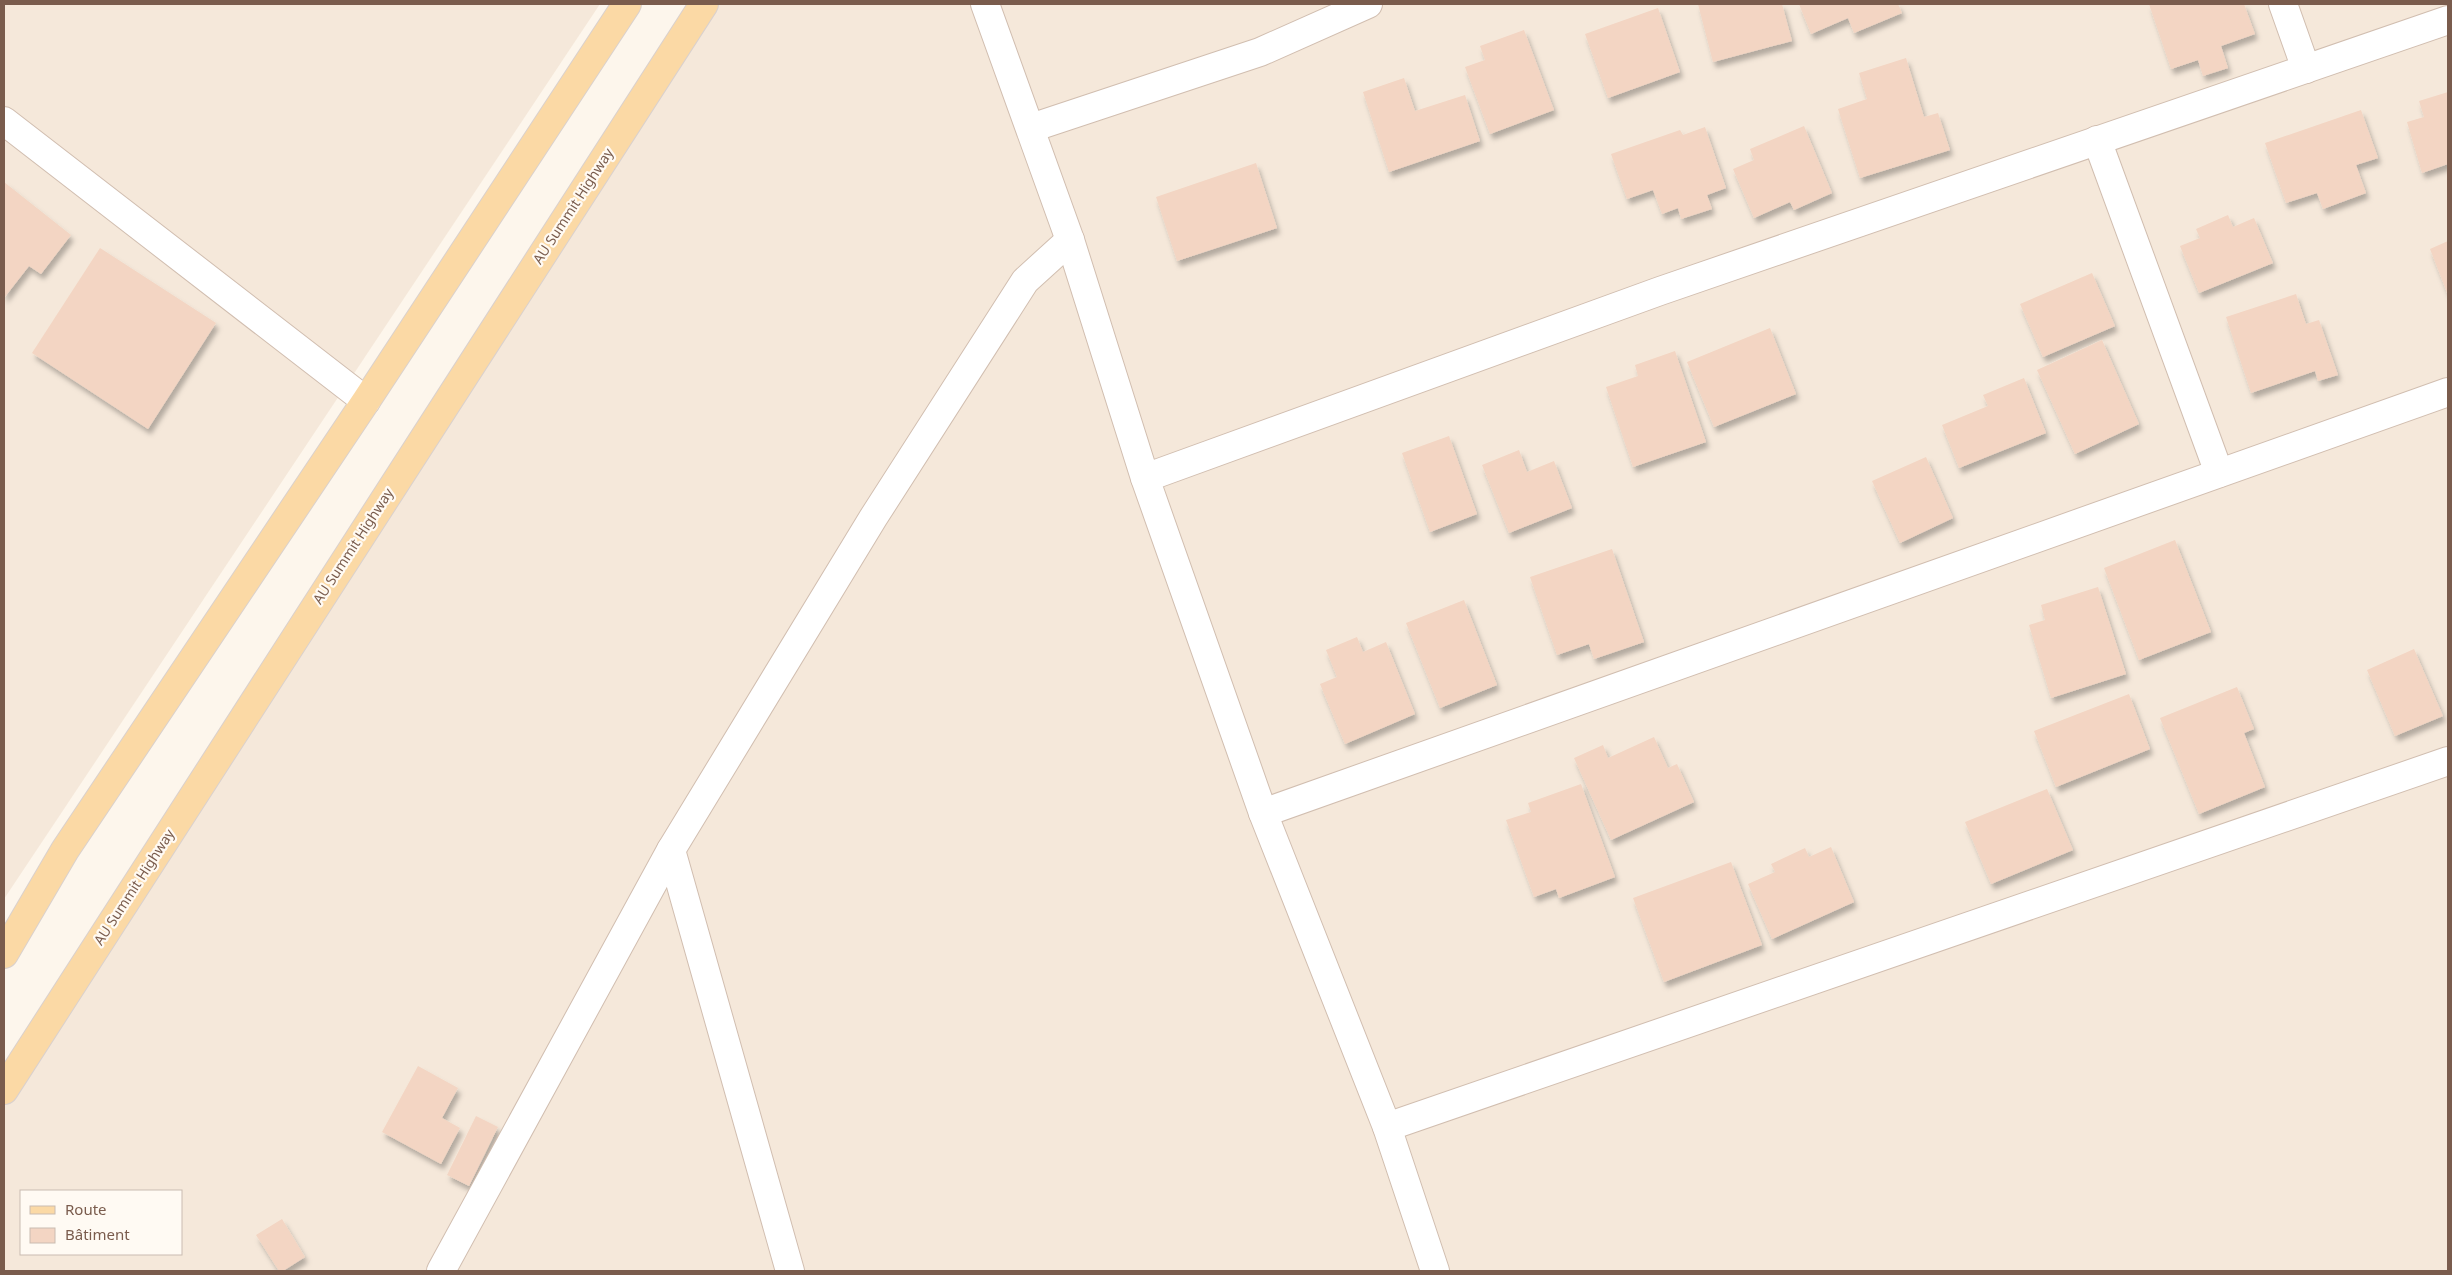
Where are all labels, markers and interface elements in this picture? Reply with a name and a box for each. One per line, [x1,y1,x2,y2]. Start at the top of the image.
street label: AU Summit Highway [528,143,618,267]
street label: AU Summit Highway [308,483,398,607]
street label: AU Summit Highway [89,824,179,948]
legend [20,1190,182,1255]
text: Route [65,1199,107,1219]
text: Bâtiment [65,1224,130,1244]

